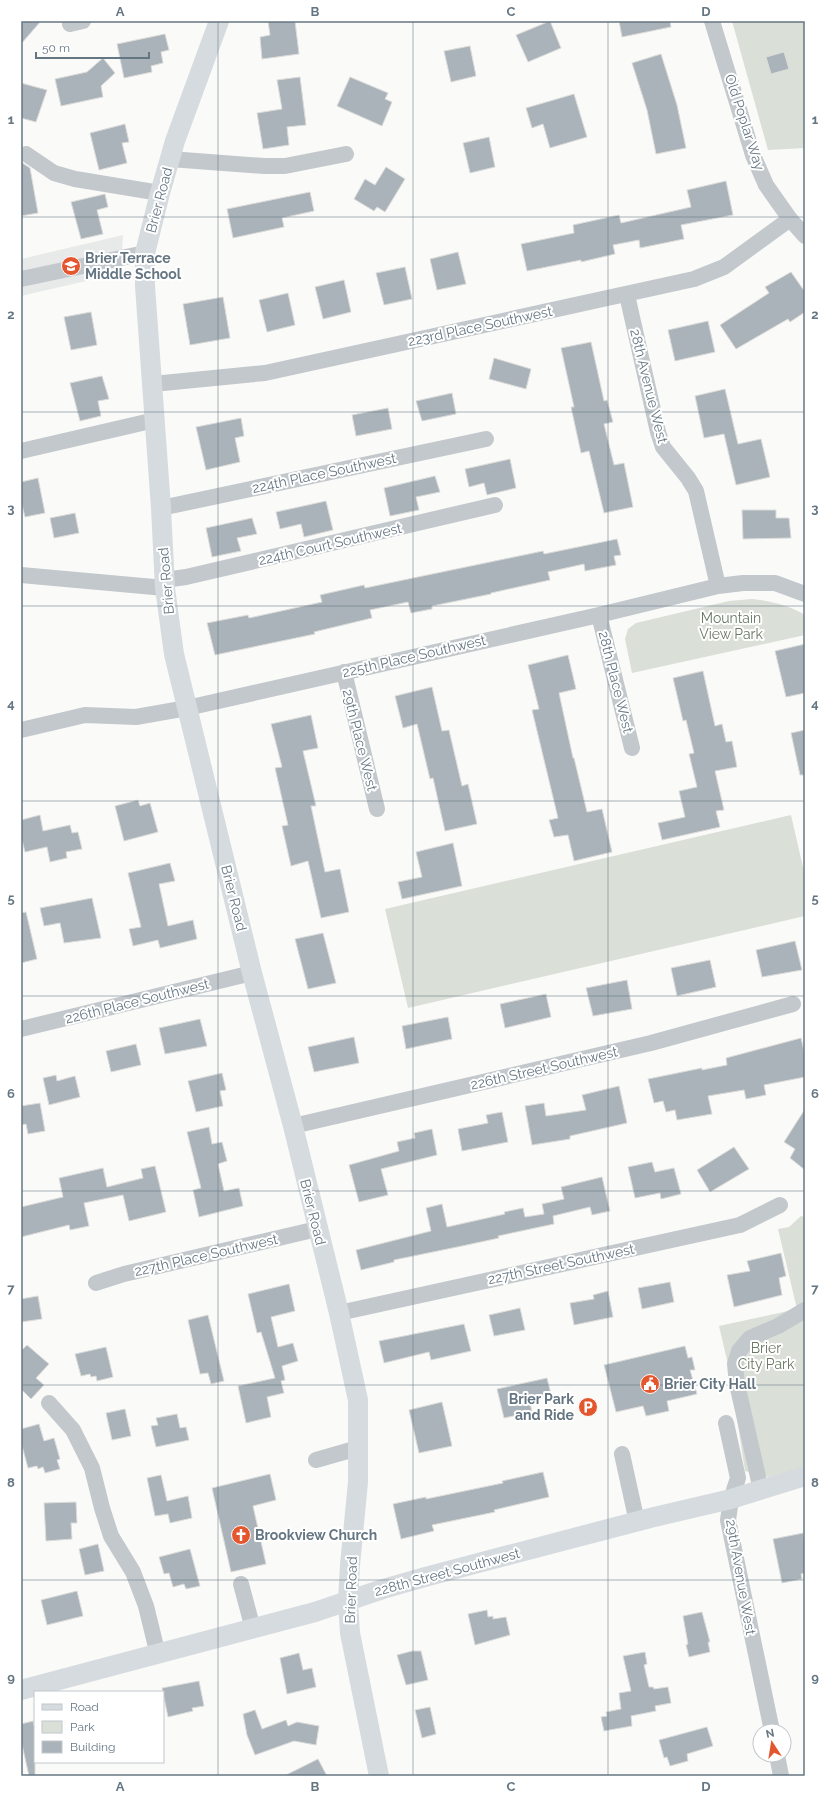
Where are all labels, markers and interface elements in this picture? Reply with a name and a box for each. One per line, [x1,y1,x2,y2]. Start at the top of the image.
text: A [116,4,125,19]
text: B [311,4,320,19]
text: C [507,4,516,19]
text: D [701,4,711,19]
scale bar [36,34,149,60]
text: 50 m [42,41,70,55]
street label: Old Poplar Way [722,72,768,172]
text: 1 [8,112,15,127]
text: 1 [812,112,819,127]
street label: Brier Road [143,165,175,235]
place label: Brier Terrace Middle School [85,250,182,282]
school or university icon: Brier Terrace Middle School [60,255,82,277]
street label: 223rd Place Southwest [406,303,554,349]
text: 2 [7,307,15,322]
text: 2 [811,307,819,322]
street label: 28th Avenue West [627,327,671,445]
street label: 224th Place Southwest [251,450,398,496]
text: 3 [7,501,15,516]
text: 3 [811,501,819,516]
street label: 224th Court Southwest [257,520,404,568]
street label: Brier Road [155,547,177,615]
park label: Mountain View Park [699,610,763,642]
street label: 28th Place West [596,629,636,735]
street label: 225th Place Southwest [341,632,488,680]
street label: 29th Place West [340,687,380,793]
text: 4 [7,696,15,711]
text: 4 [811,696,819,711]
street label: Brier Road [218,863,250,933]
text: 5 [7,891,15,906]
text: 5 [811,891,819,906]
street label: 226th Place Southwest [63,975,211,1027]
street label: 226th Street Southwest [469,1043,619,1093]
text: 6 [7,1086,15,1101]
text: 6 [811,1086,819,1101]
street label: Brier Road [297,1177,329,1247]
street label: 227th Place Southwest [133,1231,280,1279]
street label: 227th Street Southwest [486,1241,636,1287]
text: 7 [7,1281,15,1296]
text: 7 [811,1281,819,1296]
park label: Brier City Park [738,1340,795,1372]
public building icon: Brier City Hall [639,1373,661,1395]
place label: Brier City Hall [664,1376,756,1392]
place label: Brier Park and Ride [509,1391,575,1423]
parking icon: Brier Park and Ride [577,1396,599,1418]
text: 8 [7,1475,15,1490]
text: 8 [811,1475,819,1490]
street label: 29th Avenue West [723,1518,759,1636]
church icon: Brookview Church [230,1524,252,1546]
place label: Brookview Church [255,1527,377,1543]
street label: 228th Street Southwest [372,1545,522,1599]
street label: Brier Road [342,1556,360,1624]
text: 9 [7,1670,15,1685]
text: 9 [811,1670,819,1685]
legend [34,1691,164,1763]
text: Road [70,1700,99,1714]
text: Park [70,1720,95,1734]
north arrow [752,1723,792,1763]
text: N [765,1726,775,1741]
text: Building [70,1740,116,1754]
text: A [116,1779,125,1794]
text: B [311,1779,320,1794]
text: C [507,1779,516,1794]
text: D [701,1779,711,1794]

